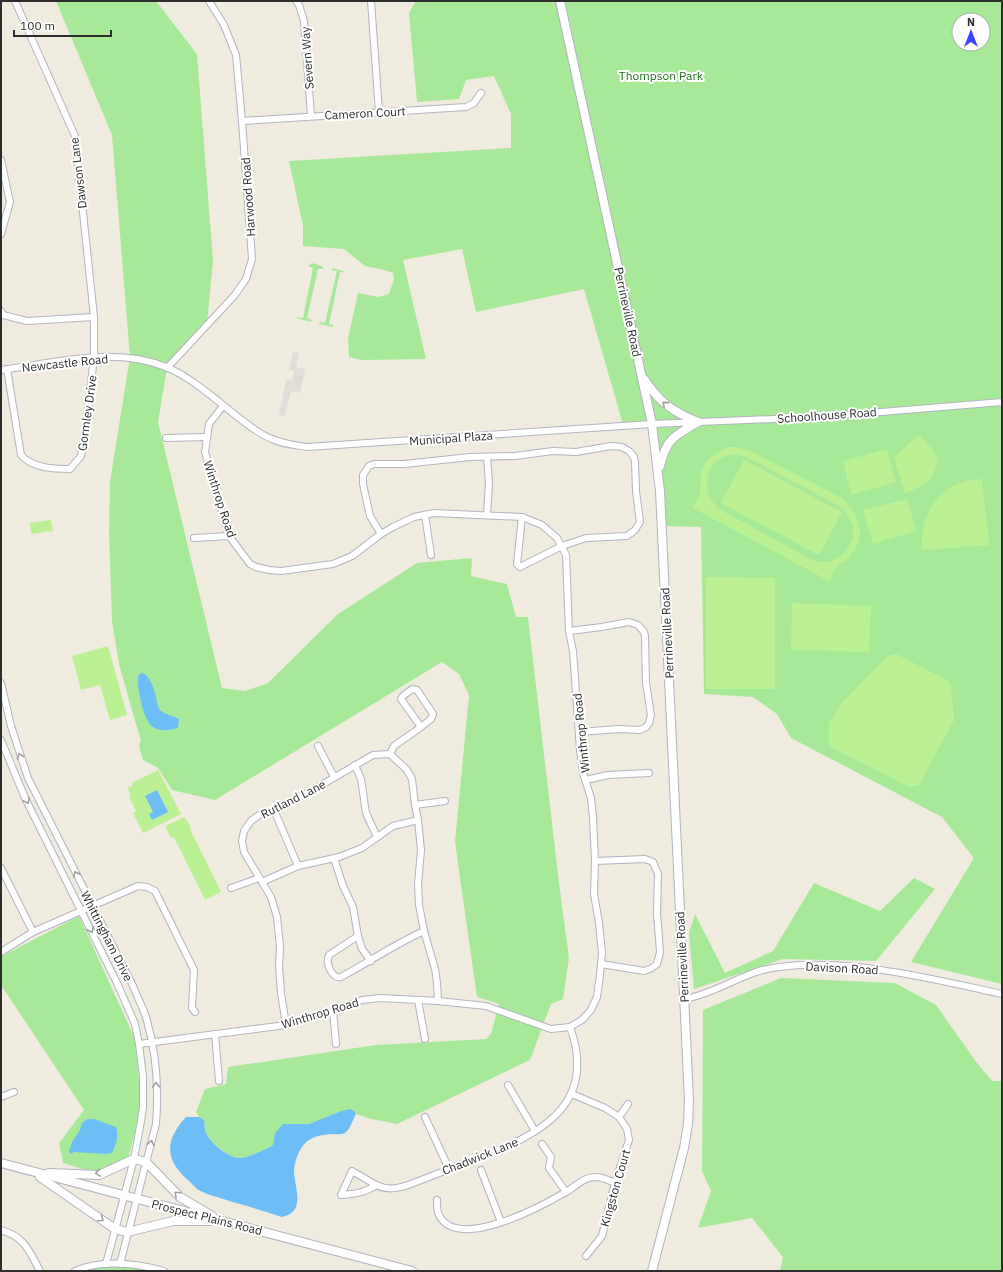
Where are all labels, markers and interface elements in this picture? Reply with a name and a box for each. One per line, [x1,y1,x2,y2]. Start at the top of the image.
scale bar [14,12,111,38]
north arrow [951,12,991,52]
text: N [967,15,975,29]
text: 100 m [20,18,55,33]
street label: Severn Way [297,26,317,90]
park label: Thompson Park [619,68,704,83]
street label: Cameron Court [324,103,406,123]
street label: Dawson Lane [66,136,90,209]
street label: Harwood Road [238,157,258,237]
street label: Perrineville Road [611,266,645,358]
street label: Newcastle Road [21,351,109,375]
street label: Gormley Drive [74,374,100,452]
one-way arrow [662,401,670,409]
street label: Schoolhouse Road [777,404,877,426]
street label: Municipal Plaza [409,428,494,448]
street label: Winthrop Road [201,459,239,539]
street label: Perrineville Road [657,587,677,679]
street label: Winthrop Road [569,692,593,774]
one-way arrow [17,753,25,760]
street label: Rutland Lane [258,776,328,822]
one-way arrow [22,797,30,805]
one-way arrow [73,870,81,878]
street label: Whittingham Drive [78,888,136,984]
street label: Perrineville Road [672,911,692,1003]
one-way arrow [86,926,94,934]
street label: Davison Road [805,959,879,977]
street label: Winthrop Road [280,994,360,1032]
one-way arrow [152,1082,160,1088]
street label: Chadwick Lane [440,1134,521,1178]
one-way arrow [146,1140,155,1147]
street label: Kingston Court [597,1148,633,1228]
one-way arrow [94,1168,101,1177]
one-way arrow [174,1191,182,1198]
street label: Prospect Plains Road [150,1196,264,1238]
one-way arrow [96,1214,103,1221]

